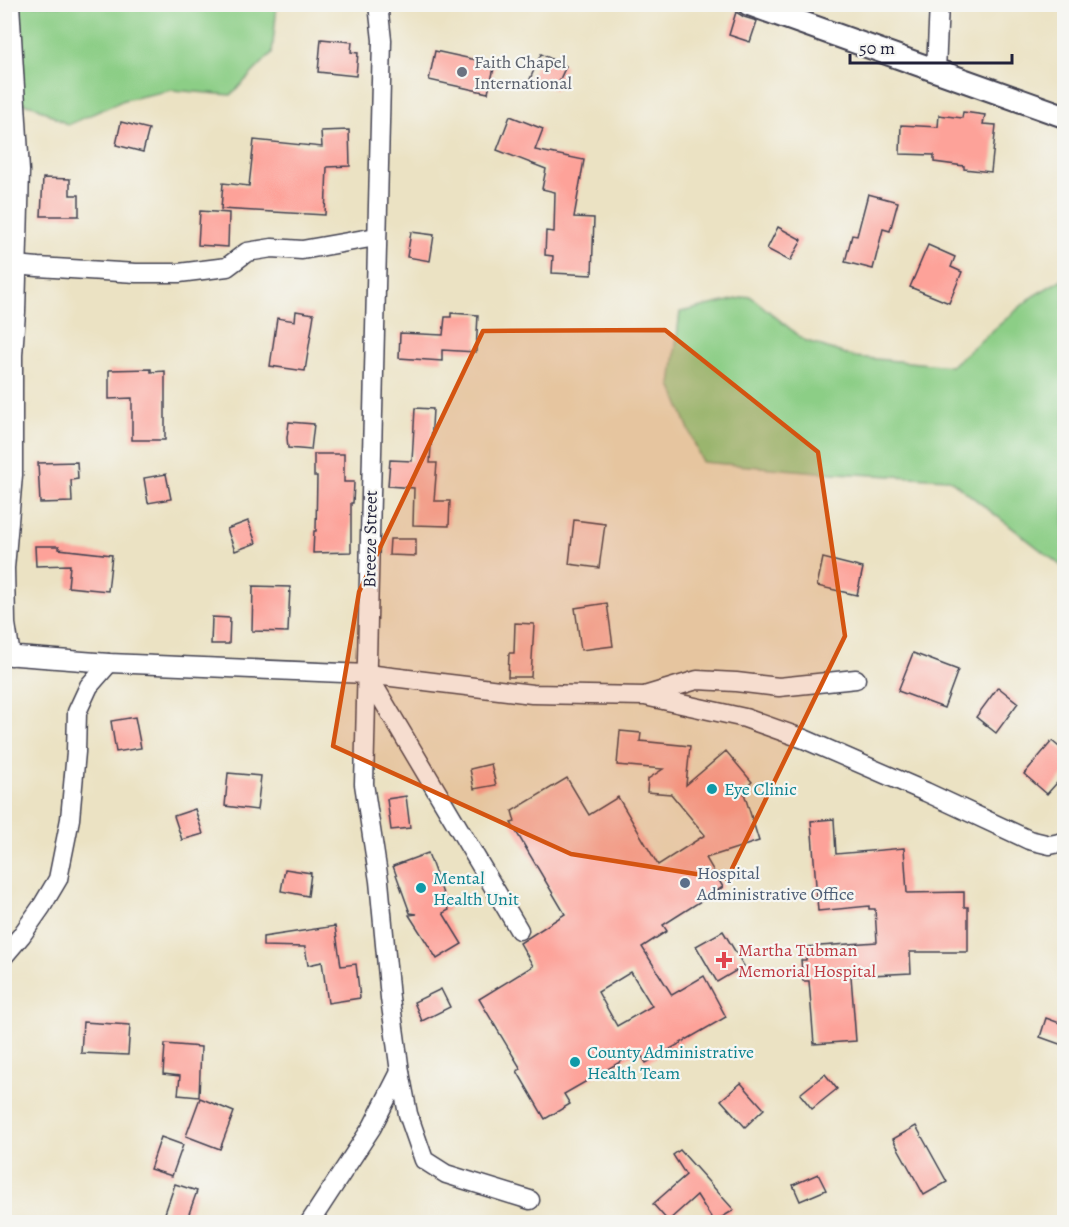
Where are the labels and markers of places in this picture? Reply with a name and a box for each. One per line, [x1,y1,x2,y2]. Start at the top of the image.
place label: Faith Chapel International [474,50,573,95]
marker: Faith Chapel International [455,65,469,79]
place label: Eye Clinic [724,777,797,801]
marker: Eye Clinic [705,782,719,796]
place label: Hospital Administrative Office [696,861,854,906]
place label: Mental Health Unit [433,866,519,911]
marker: Hospital Administrative Office [678,876,692,890]
marker: Mental Health Unit [414,881,428,895]
place label: Martha Tubman Memorial Hospital [738,938,877,983]
marker: Martha Tubman Memorial Hospital [715,951,733,969]
place label: County Administrative Health Team [587,1040,754,1085]
marker: County Administrative Health Team [568,1055,582,1069]

